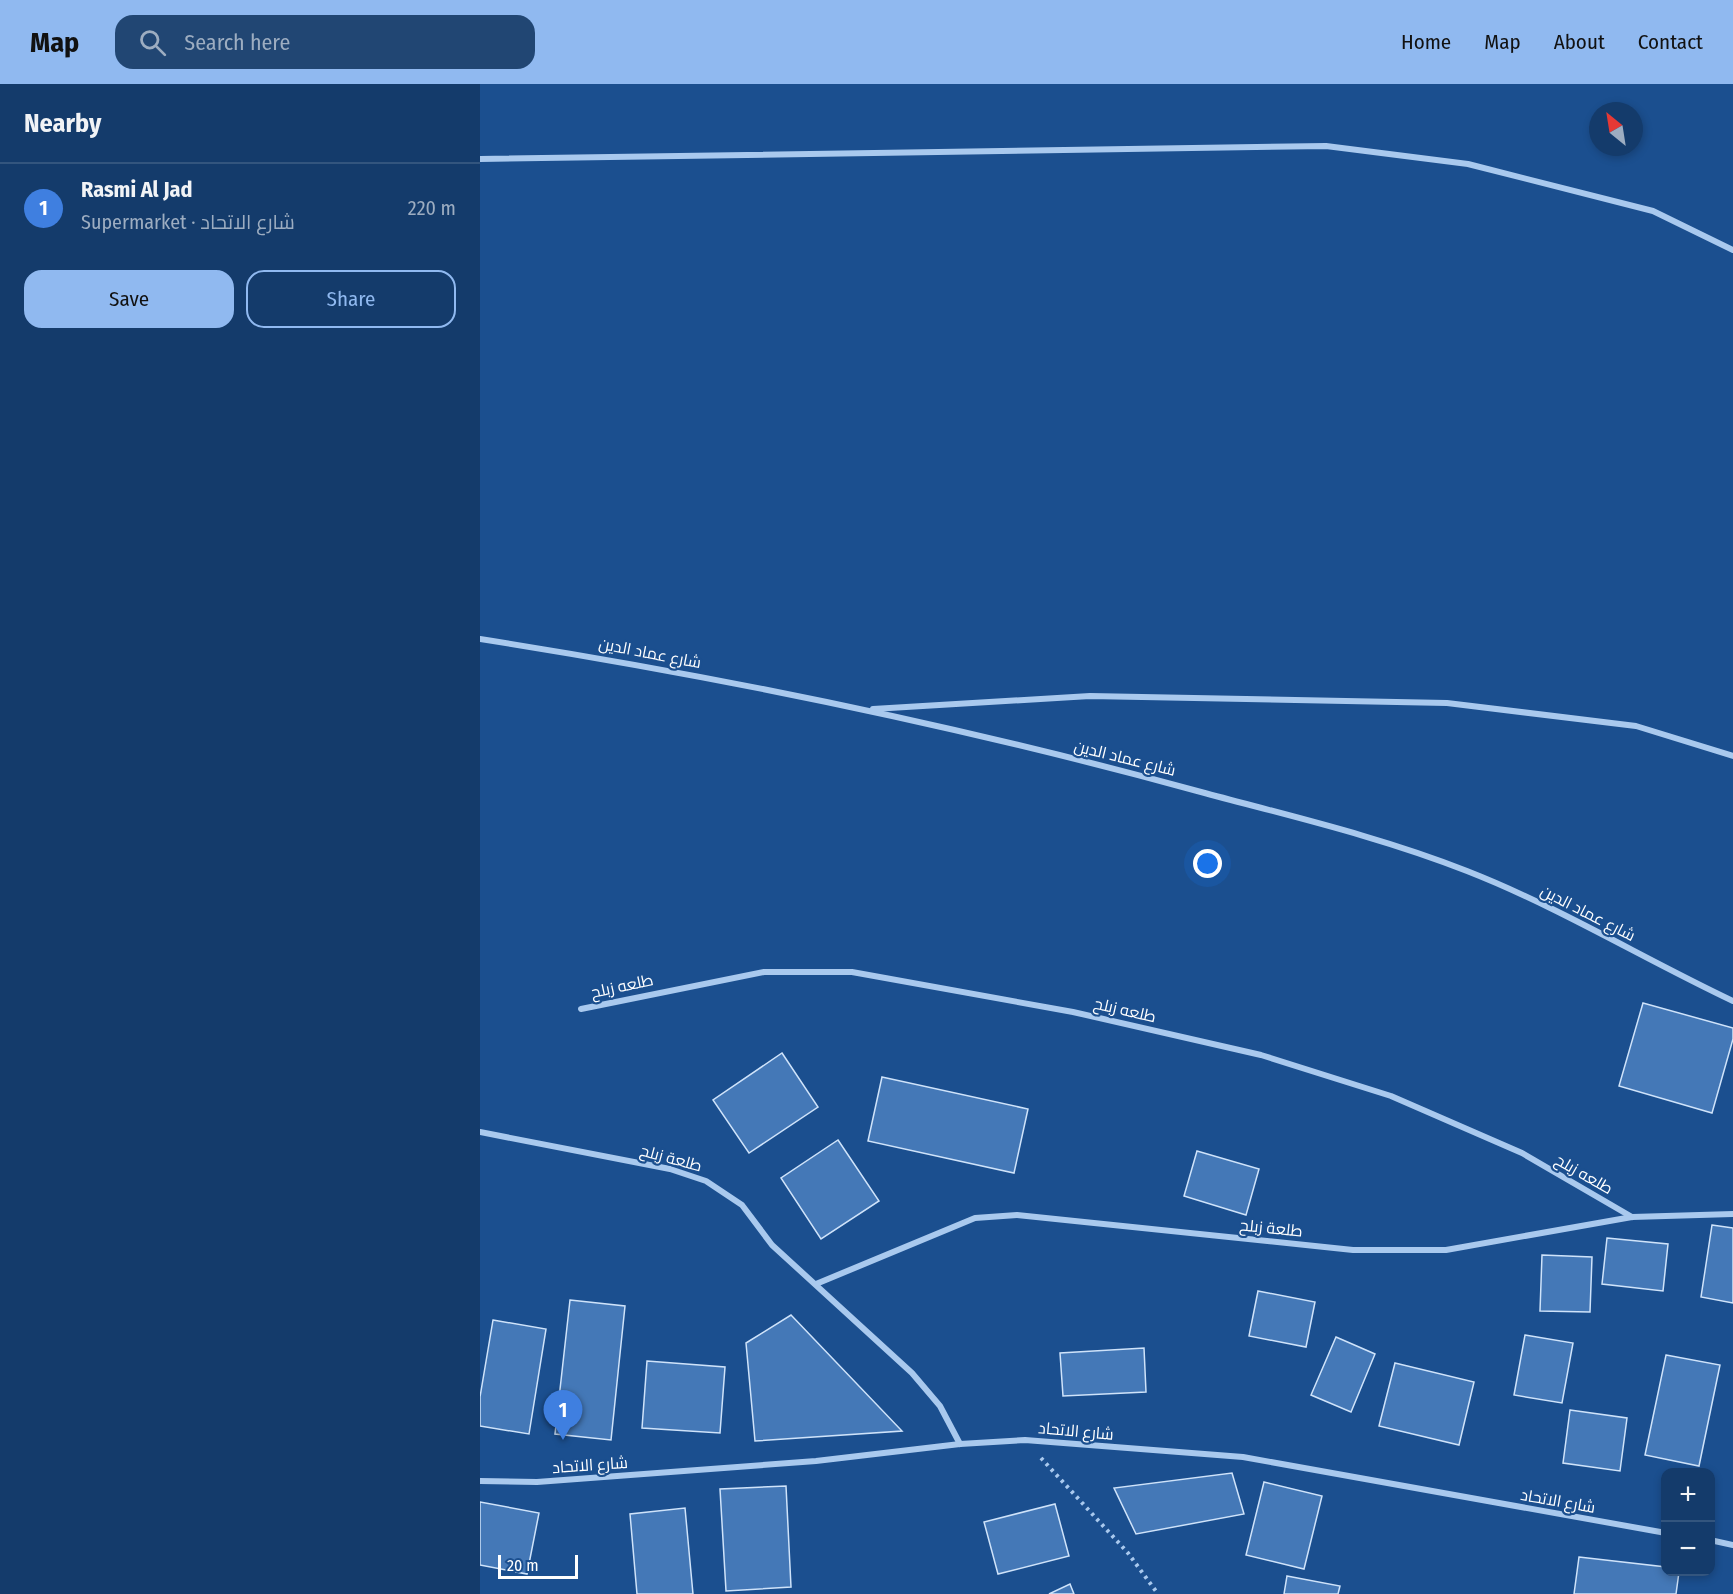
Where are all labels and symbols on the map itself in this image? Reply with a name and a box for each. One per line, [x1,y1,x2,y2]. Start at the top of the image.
north arrow [1589,102,1643,156]
street label: شارع عماد الدين [597,634,703,674]
street label: شارع عماد الدين [1072,736,1178,782]
your location [1193,849,1222,878]
street label: شارع عماد الدين [1536,881,1639,947]
street label: طلعه زبلح [589,970,655,1004]
street label: طلعه زبلح [1092,994,1158,1028]
street label: طلعة زبلح [637,1141,704,1177]
street label: طلعه زبلح [1551,1150,1616,1200]
street label: طلعة زبلح [1238,1215,1304,1243]
pin: 1 [544,1390,583,1440]
street label: شارع الاتحاد [1037,1418,1115,1446]
street label: شارع الاتحاد [552,1453,629,1479]
street label: شارع الاتحاد [1519,1485,1597,1519]
scale bar [498,1552,578,1580]

